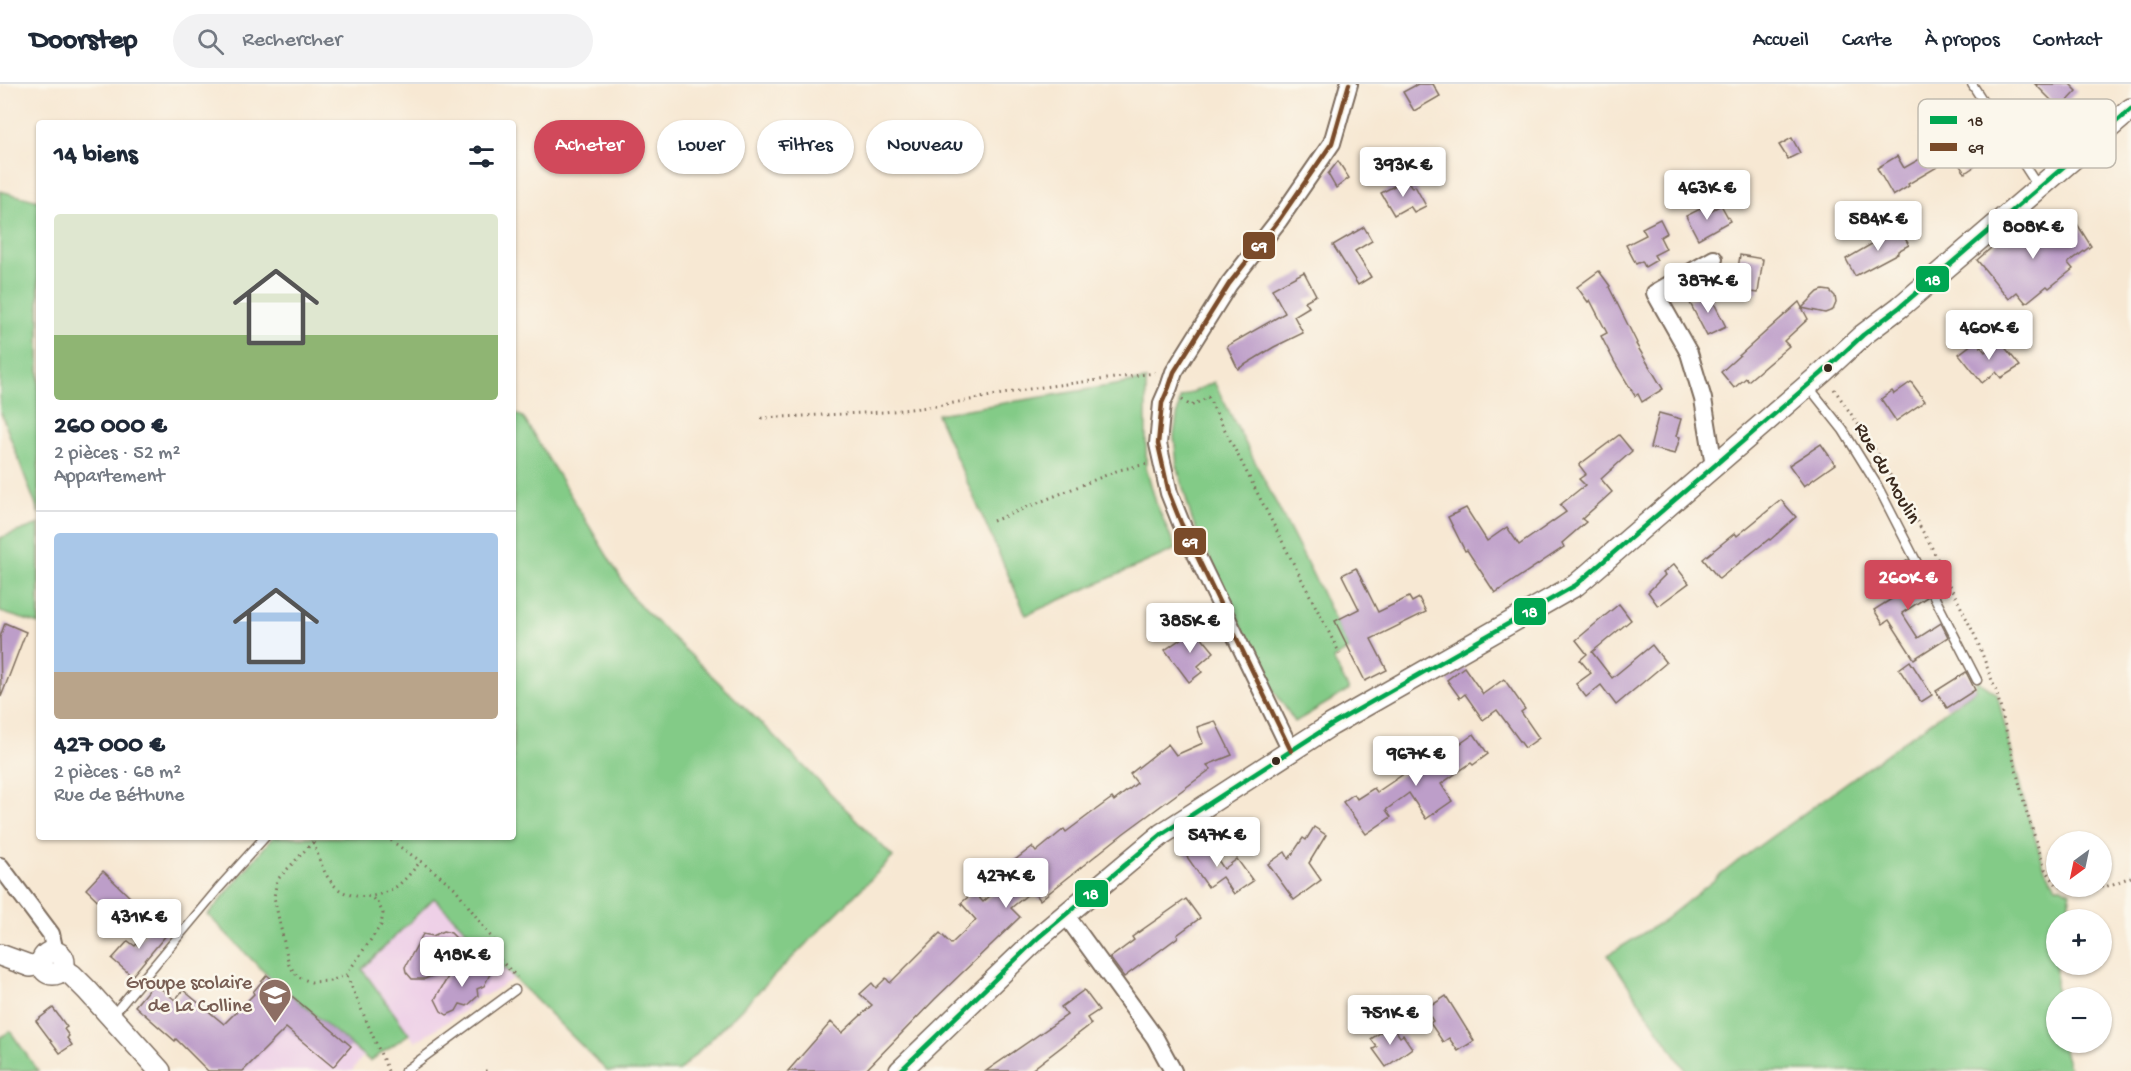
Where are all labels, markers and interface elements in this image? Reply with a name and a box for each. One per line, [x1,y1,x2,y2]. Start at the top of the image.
search box [173,14,593,68]
text: Doorstep [30,25,137,58]
icon: search [194,25,227,58]
text: Rechercher [242,28,342,54]
text: Accueil [1752,29,1809,54]
text: Carte [1842,29,1892,54]
text: À propos [1925,29,2000,54]
text: Contact [2033,29,2101,54]
legend [1918,99,2116,168]
text: 18 [1967,114,1983,133]
chip: Acheter [534,120,645,174]
chip: Louer [657,120,745,174]
chip: Filtres [757,120,854,174]
chip: Nouveau [866,120,984,174]
icon: filters [465,140,498,173]
text: 14 biens [54,141,138,172]
text: 69 [1968,141,1984,160]
pin: 393K € [1354,147,1452,198]
text: 393K € [1374,155,1432,178]
pin: 463K € [1658,170,1756,221]
text: 463K € [1678,178,1736,201]
pin: 584K € [1829,201,1927,252]
text: 584K € [1849,209,1907,232]
pin: 808K € [1984,209,2082,260]
text: 808K € [2003,217,2063,240]
line badge: 69 [1242,231,1276,260]
text: 69 [1251,239,1267,258]
icon: home [222,253,330,361]
pin: 387K € [1659,263,1757,314]
line badge: 18 [1915,265,1950,293]
text: 387K € [1678,271,1738,294]
text: 18 [1924,273,1941,292]
pin: 460K € [1940,310,2038,361]
text: 460K € [1960,318,2018,341]
unlabelled marker [1822,362,1834,374]
text: 260 000 € [54,412,167,443]
street label: Rue du Moulin [1848,419,1924,529]
text: 2 pièces · 52 m² [54,443,180,466]
text: Appartement [54,466,164,489]
line badge: 69 [1173,527,1207,556]
text: 69 [1182,535,1198,554]
pin: 260K € [1859,560,1957,611]
text: 260K € [1879,568,1937,591]
icon: home [222,572,330,680]
line badge: 18 [1513,597,1547,626]
pin: 385K € [1141,603,1239,654]
text: 18 [1521,605,1538,624]
text: 385K € [1160,611,1220,634]
text: 427 000 € [54,731,165,762]
pin: 967K € [1367,736,1465,787]
text: 967K € [1387,744,1445,767]
unlabelled marker [1270,755,1282,767]
text: 2 pièces · 68 m² [54,762,181,785]
text: Rue de Béthune [54,785,184,808]
pin: 547K € [1168,817,1266,868]
text: 547K € [1188,825,1246,848]
north arrow [2046,831,2112,897]
map controls [2046,831,2112,1053]
pin: 427K € [957,858,1055,909]
text: 427K € [977,866,1035,889]
line badge: 18 [1074,879,1109,908]
text: 18 [1082,887,1099,906]
pin: 431K € [90,899,188,950]
text: 431K € [111,907,167,930]
button: + [2046,909,2112,975]
pin: 418K € [413,937,511,988]
text: 418K € [434,945,490,968]
place label: Groupe scolaire de La Colline [126,973,253,1019]
school or university icon: Groupe scolaire de La Colline [257,977,293,1024]
button: − [2046,987,2112,1053]
pin: 751K € [1341,995,1439,1046]
text: 751K € [1362,1003,1418,1026]

